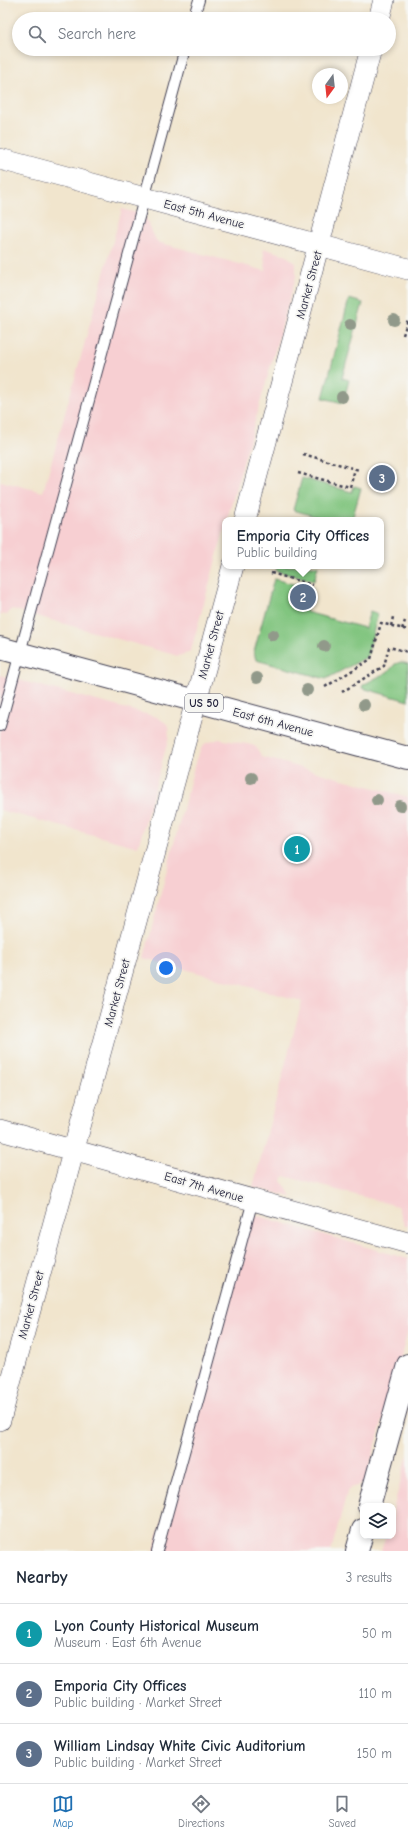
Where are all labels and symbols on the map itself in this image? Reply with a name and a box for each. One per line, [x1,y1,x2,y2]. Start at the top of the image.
north arrow [312,68,348,104]
street label: East 5th Avenue [162,197,246,231]
street label: Market Street [293,249,325,321]
pin: 3 [369,463,395,493]
pin: 2 [290,582,316,612]
street label: Market Street [195,609,227,681]
road number: US 50 [185,694,223,712]
street label: East 6th Avenue [231,705,315,739]
pin: 1 [284,834,310,864]
street label: Market Street [101,957,133,1029]
your location [156,958,176,978]
street label: East 7th Avenue [163,1169,245,1205]
street label: Market Street [15,1269,47,1341]

